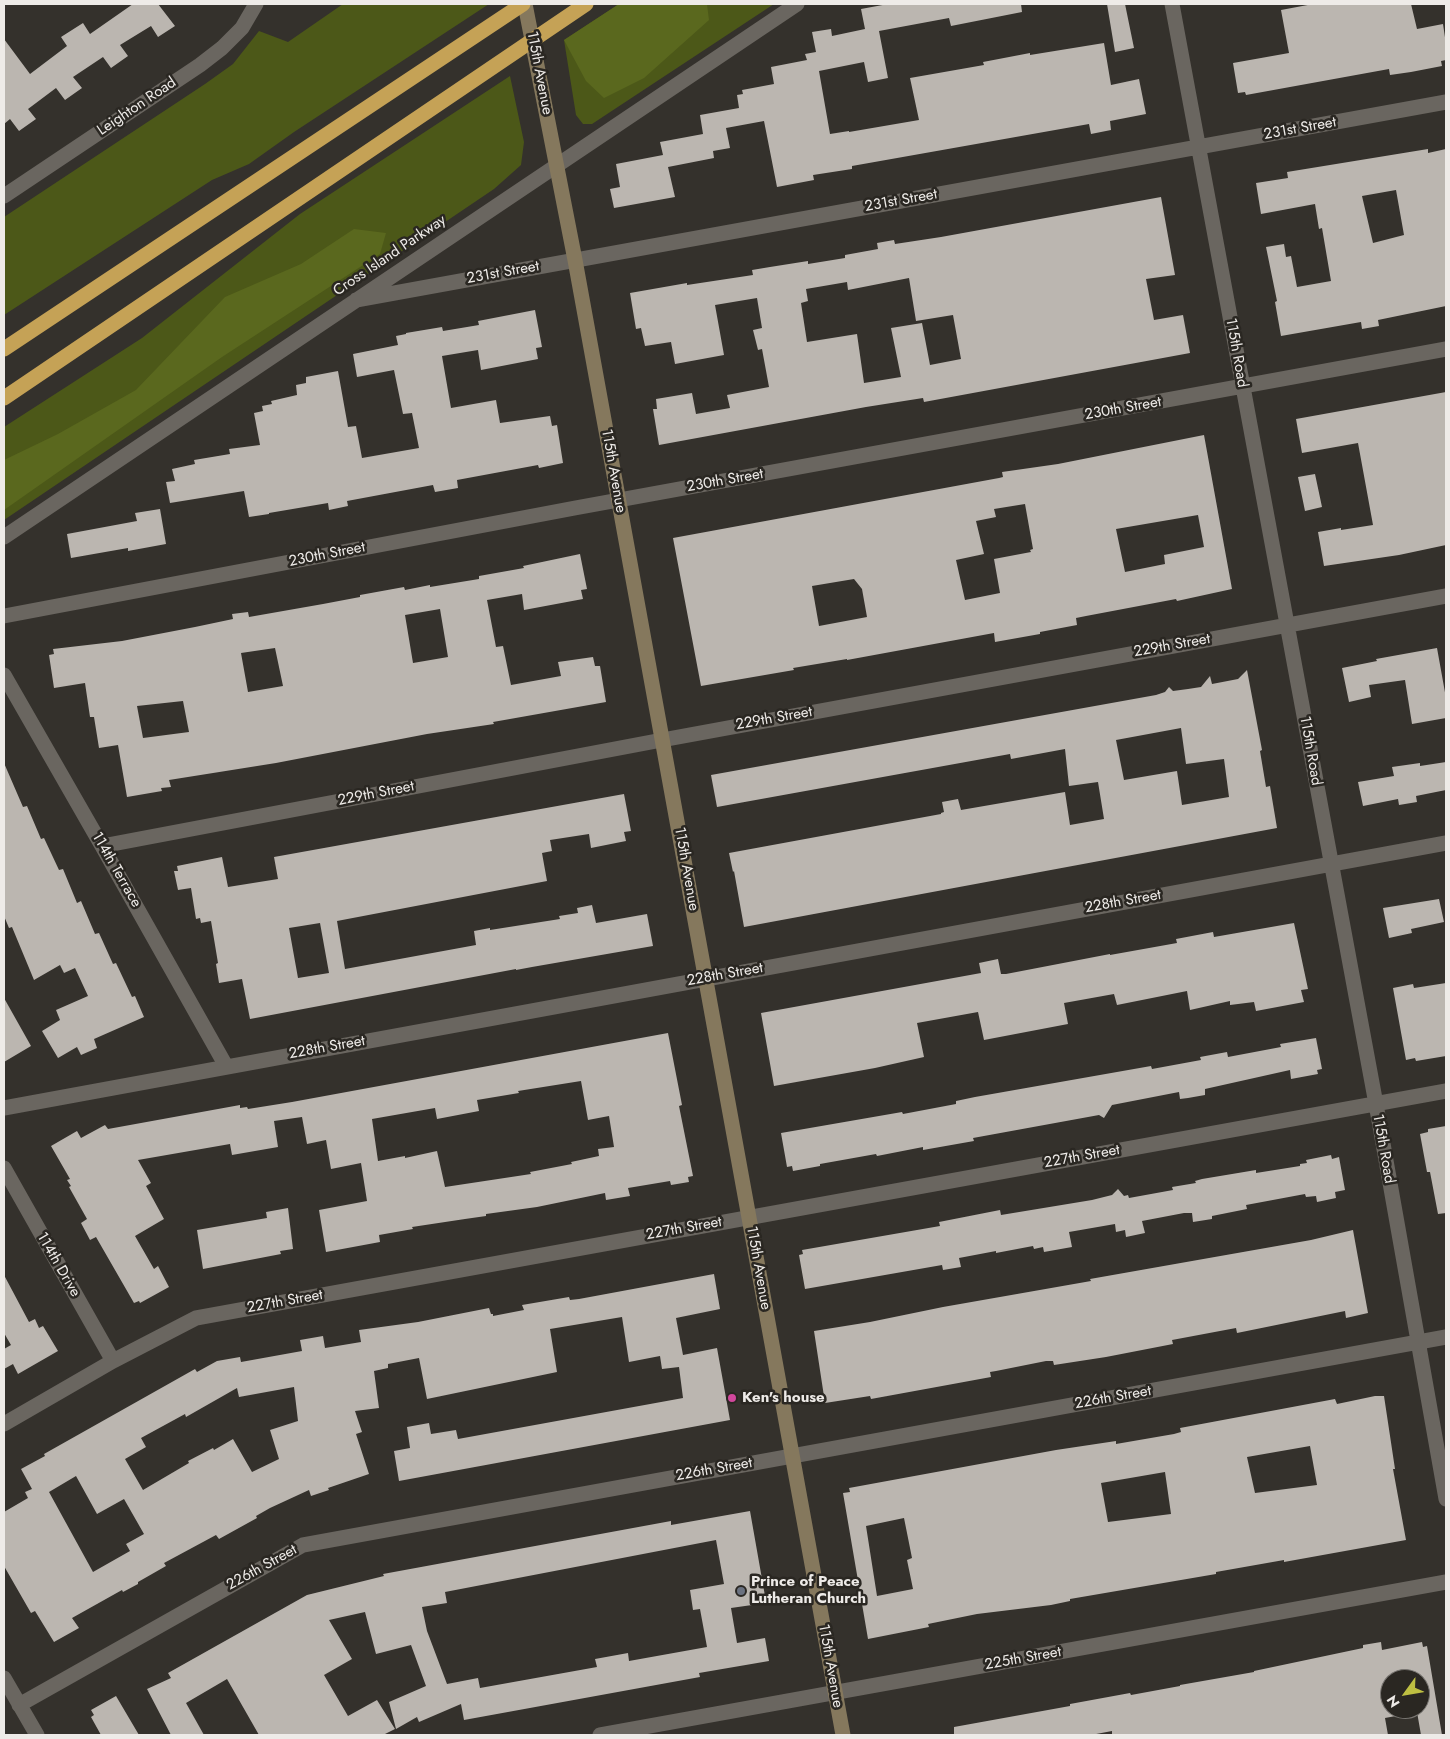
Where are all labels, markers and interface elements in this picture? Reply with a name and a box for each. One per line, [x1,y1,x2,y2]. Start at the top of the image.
street label: 115th Avenue [522,30,556,116]
street label: Leighton Road [94,74,180,140]
street label: 231st Street [1262,114,1338,144]
street label: 231st Street [863,186,939,216]
street label: Cross Island Parkway [330,212,450,300]
street label: 231st Street [465,258,541,288]
street label: 115th Road [1221,317,1251,389]
street label: 230th Street [1083,393,1163,425]
street label: 115th Avenue [597,428,629,514]
street label: 230th Street [685,465,765,497]
street label: 230th Street [287,539,367,571]
street label: 229th Street [1132,630,1212,662]
street label: 229th Street [734,703,814,735]
street label: 115th Road [1295,715,1325,787]
street label: 229th Street [336,778,416,810]
street label: 115th Avenue [670,826,702,912]
street label: 114th Terrace [87,829,145,911]
street label: 228th Street [1084,886,1162,918]
street label: 228th Street [686,959,764,991]
street label: 228th Street [288,1032,366,1064]
street label: 115th Road [1368,1113,1398,1185]
street label: 227th Street [1043,1141,1121,1173]
street label: 227th Street [645,1213,723,1245]
street label: 115th Avenue [742,1225,774,1311]
street label: 114th Drive [32,1230,84,1300]
street label: 227th Street [246,1286,324,1318]
street label: 226th Street [1073,1382,1153,1414]
place label: Ken's house [742,1389,825,1407]
marker: Ken's house [726,1392,738,1404]
street label: 226th Street [674,1454,754,1486]
street label: 226th Street [224,1541,300,1595]
place label: Prince of Peace Lutheran Church [751,1573,866,1608]
marker: Prince of Peace Lutheran Church [735,1585,747,1597]
street label: 115th Avenue [814,1623,846,1709]
street label: 225th Street [983,1643,1063,1675]
north arrow [1380,1669,1430,1719]
text: N [1382,1691,1405,1711]

